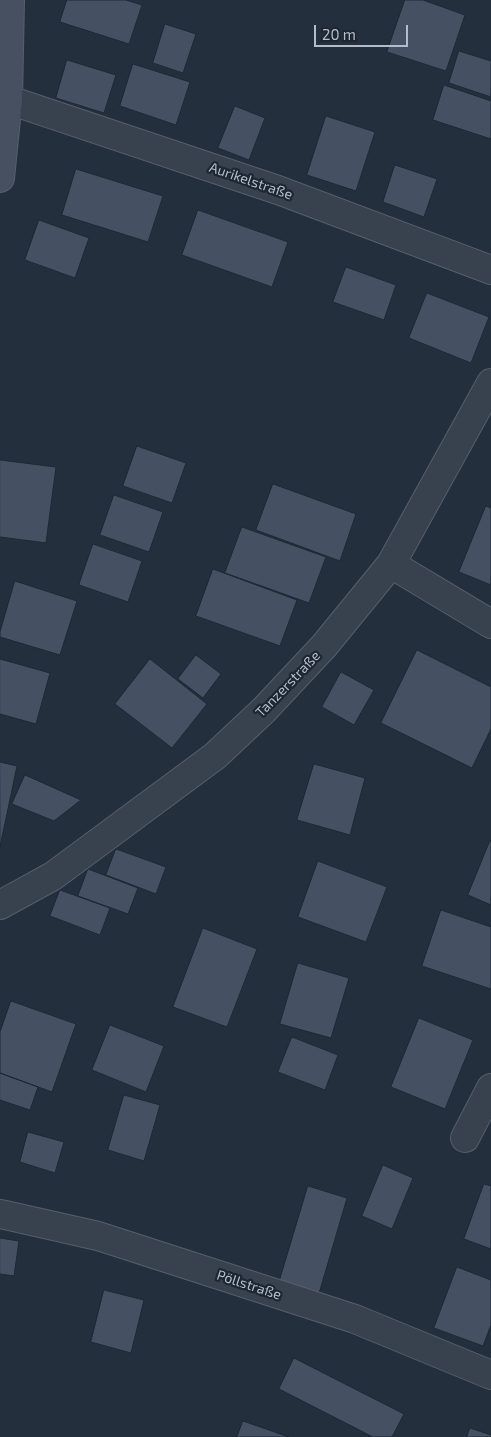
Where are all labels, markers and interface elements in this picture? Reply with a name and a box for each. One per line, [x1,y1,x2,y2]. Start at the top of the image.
scale bar [316,15,410,47]
text: 20 m [322,25,356,43]
street label: Aurikelstraße [207,159,295,203]
street label: Tanzerstraße [252,647,324,721]
street label: Pöllstraße [214,1267,284,1303]

